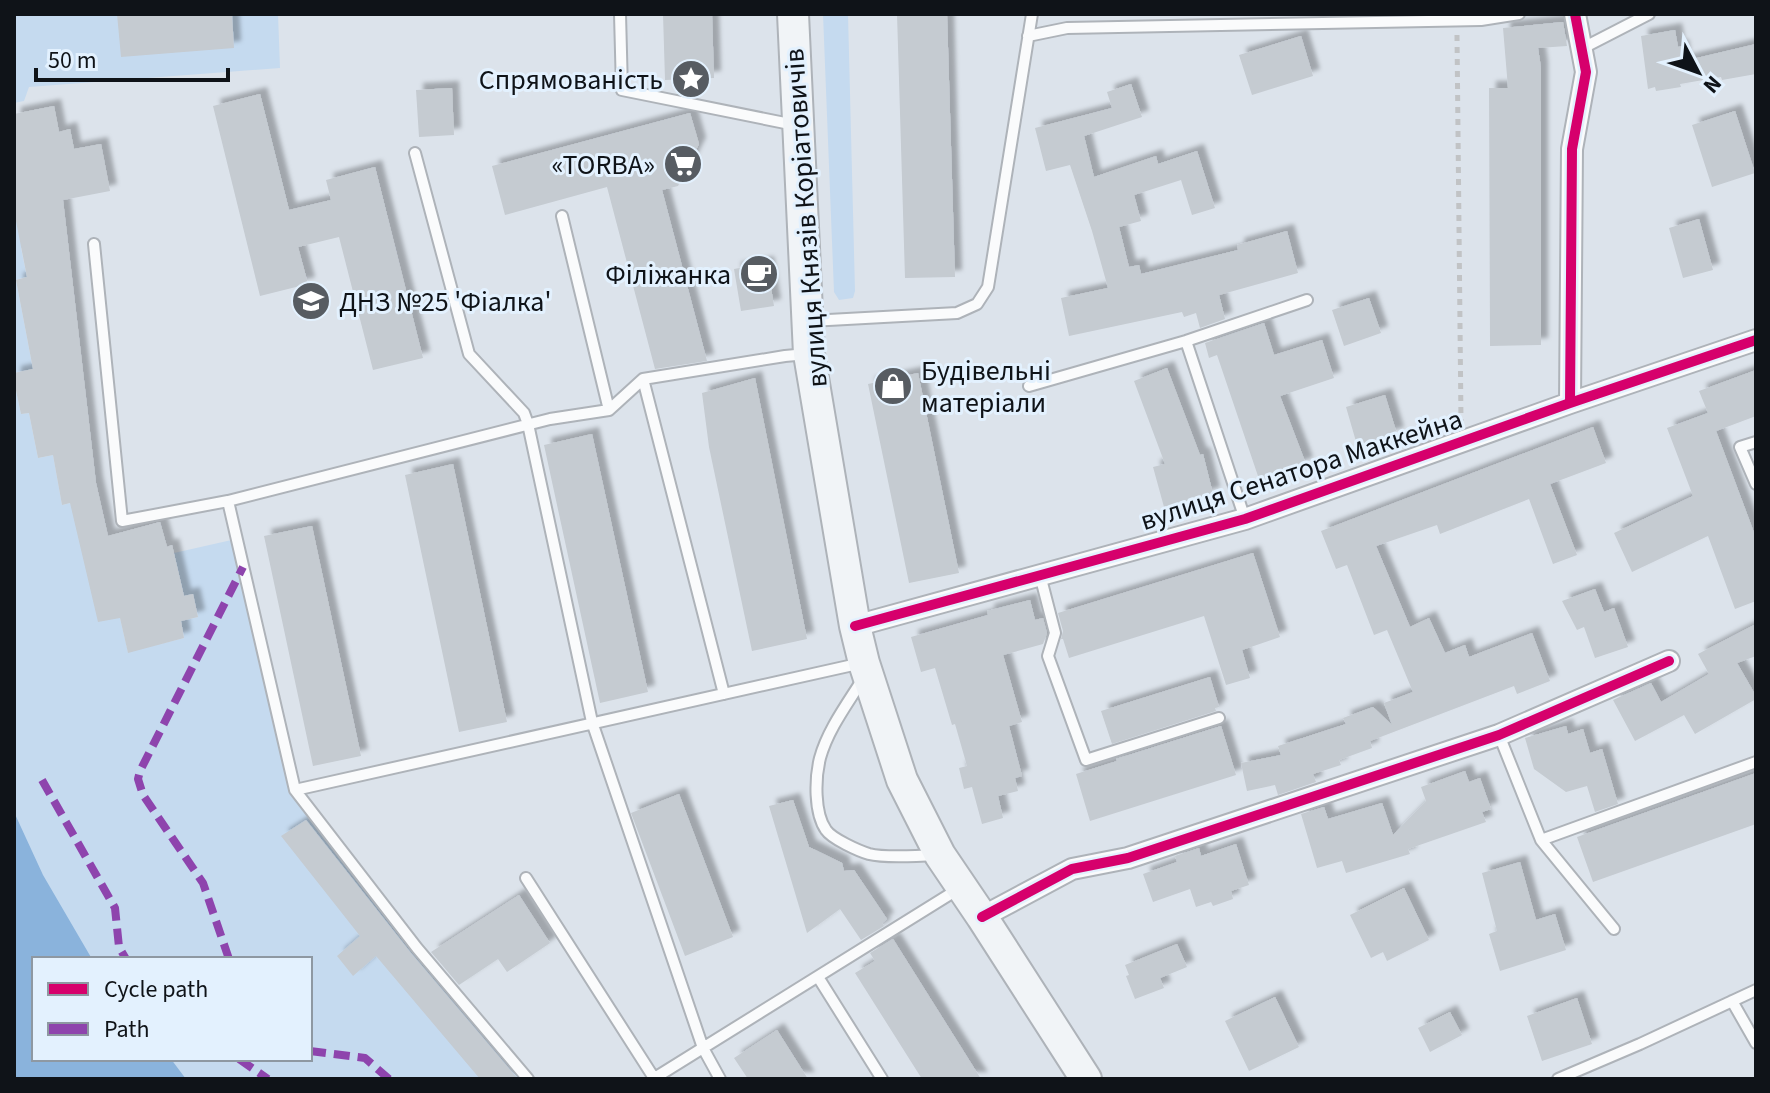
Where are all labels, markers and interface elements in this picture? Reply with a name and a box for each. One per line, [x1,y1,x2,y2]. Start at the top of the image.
scale bar [36,32,228,82]
north arrow [1658,32,1738,112]
text: 50 m [48,43,97,78]
street label: вулиця Князів Коріатовичів [774,47,838,389]
place icon: Спрямованість [670,58,712,100]
place label: Спрямованість [479,60,663,100]
text: N [1695,68,1729,100]
supermarket icon: «TORBA» [662,143,704,185]
place label: «TORBA» [552,145,655,185]
cafe icon: Філіжанка [738,253,780,295]
place label: Філіжанка [605,255,731,295]
school or university icon: ДНЗ №25 'Фіалка' [290,280,332,322]
place label: ДНЗ №25 'Фіалка' [339,282,551,322]
place label: Будівельні матеріали [921,351,1051,423]
shop icon: Будівельні матеріали [872,365,914,407]
street label: вулиця Сенатора Маккейна [1135,399,1467,541]
legend [32,957,312,1061]
text: Cycle path [104,972,208,1007]
text: Path [104,1012,150,1047]

